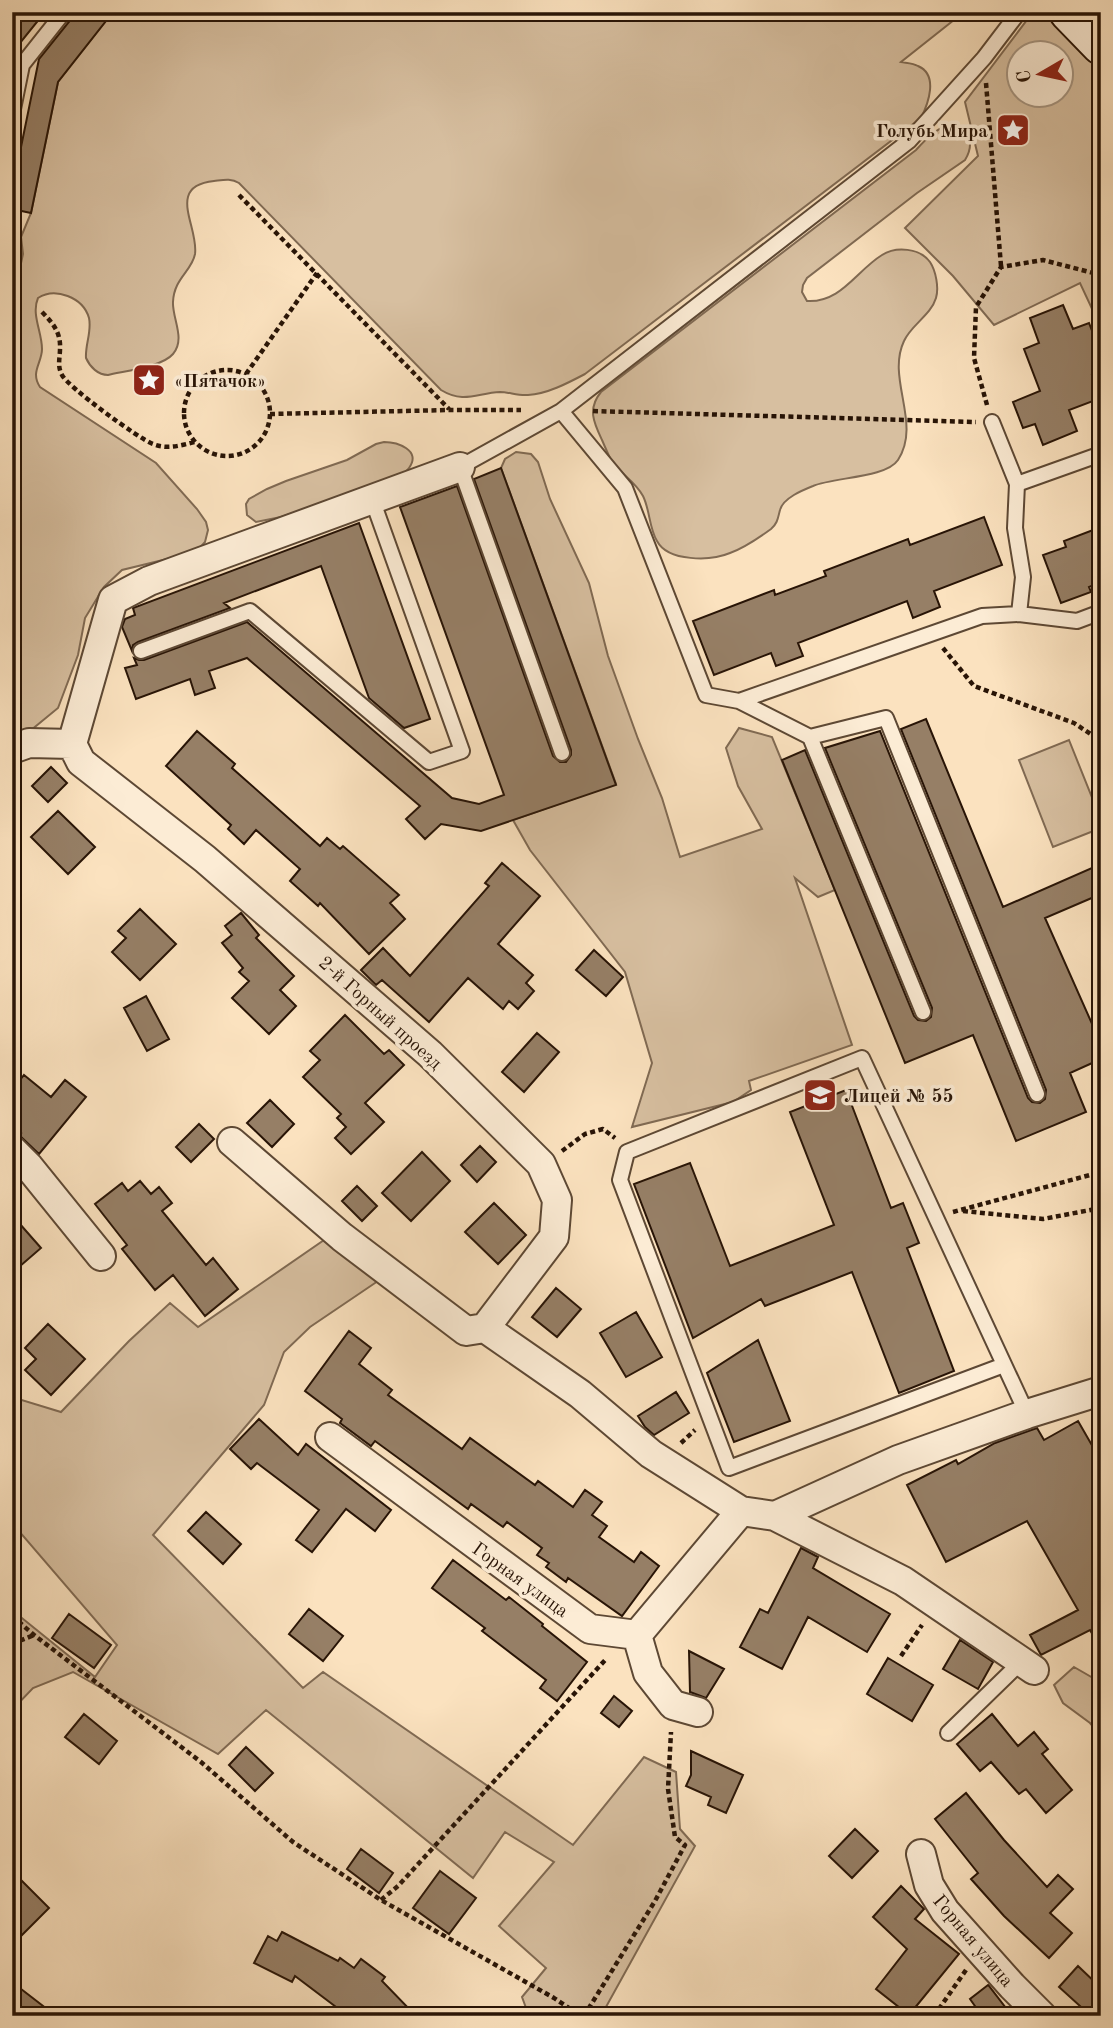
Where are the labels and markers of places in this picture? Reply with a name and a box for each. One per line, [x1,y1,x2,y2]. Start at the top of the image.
place icon: Голубь Мира [994,111,1032,149]
place label: Голубь Мира [876,123,988,142]
place icon: «Пятачок» [130,361,168,399]
place label: «Пятачок» [174,373,266,392]
school or university icon: Лицей № 55 [801,1076,839,1114]
place label: Лицей № 55 [844,1088,954,1107]

